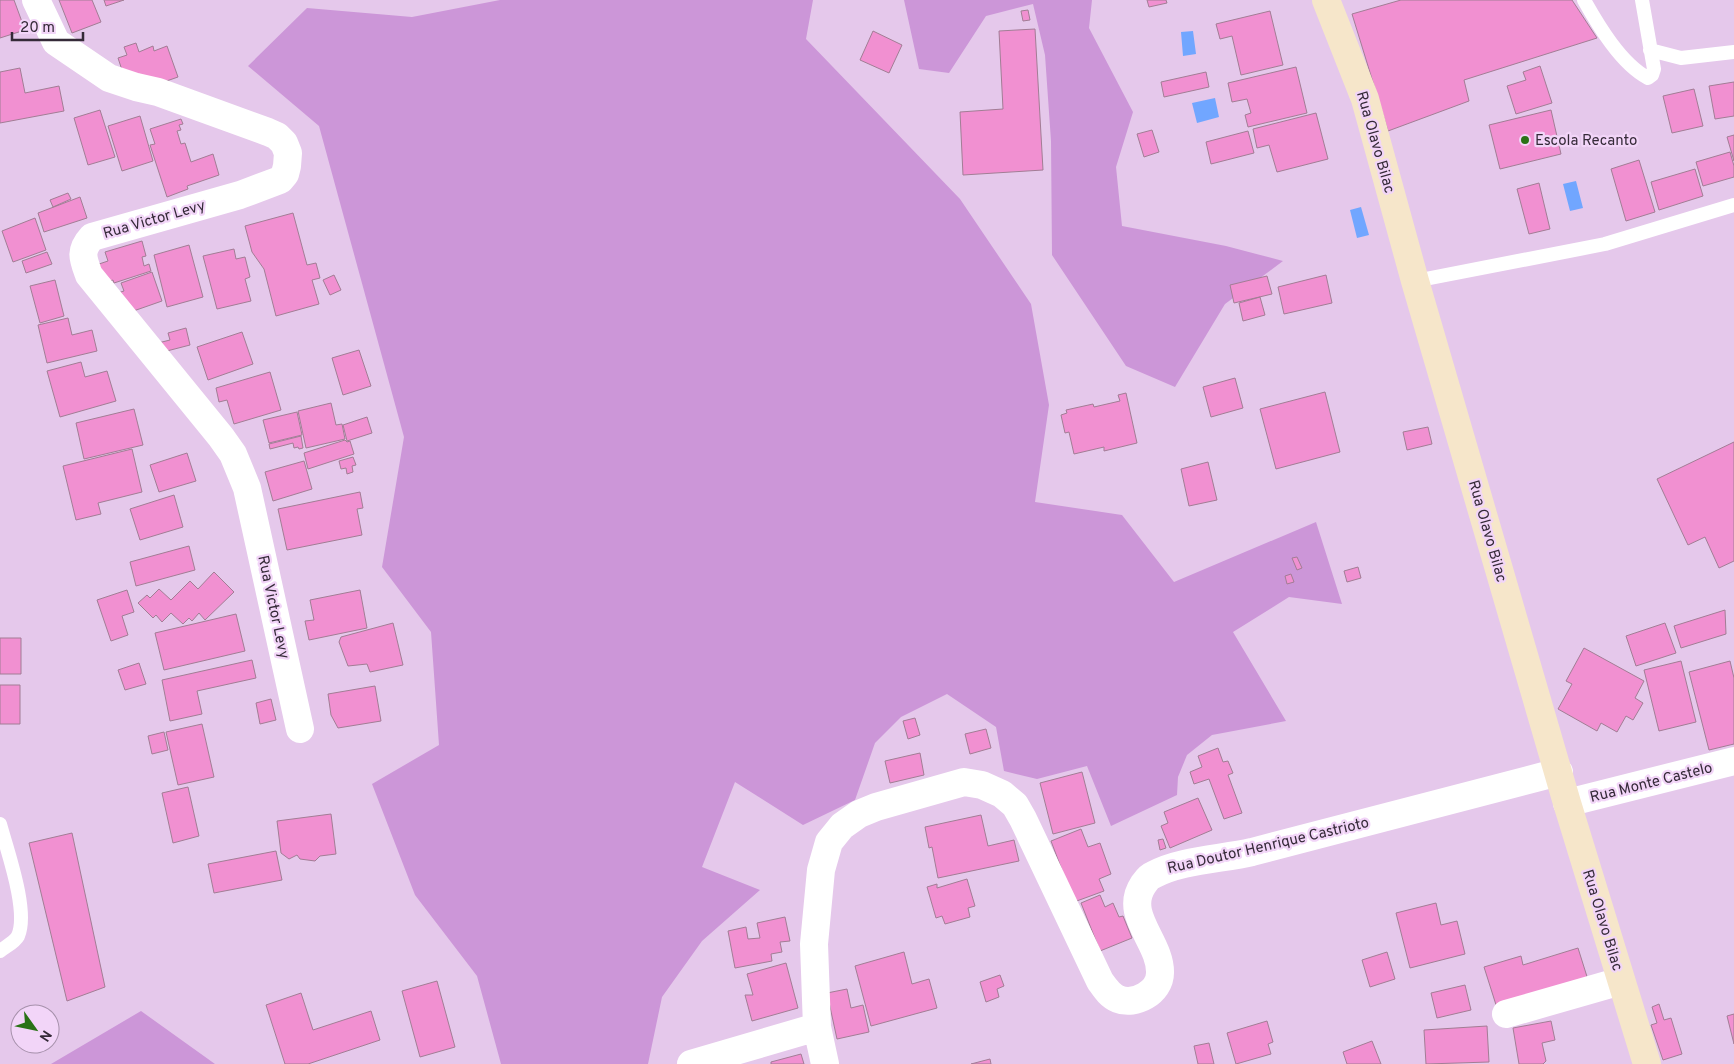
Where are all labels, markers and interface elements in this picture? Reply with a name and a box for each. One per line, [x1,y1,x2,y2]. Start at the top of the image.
scale bar [12,10,84,42]
text: 20 m [20,19,55,38]
street label: Rua Olavo Bilac [1351,89,1398,196]
place label: Escola Recanto [1535,132,1637,151]
marker: Escola Recanto [1519,134,1531,146]
street label: Rua Victor Levy [101,197,208,244]
street label: Rua Olavo Bilac [1463,478,1510,585]
street label: Rua Victor Levy [252,554,293,661]
street label: Rua Monte Castelo [1588,759,1715,808]
street label: Rua Doutor Henrique Castrioto [1166,814,1371,879]
street label: Rua Olavo Bilac [1577,867,1626,973]
north arrow [10,1004,60,1054]
text: N [35,1026,55,1044]

